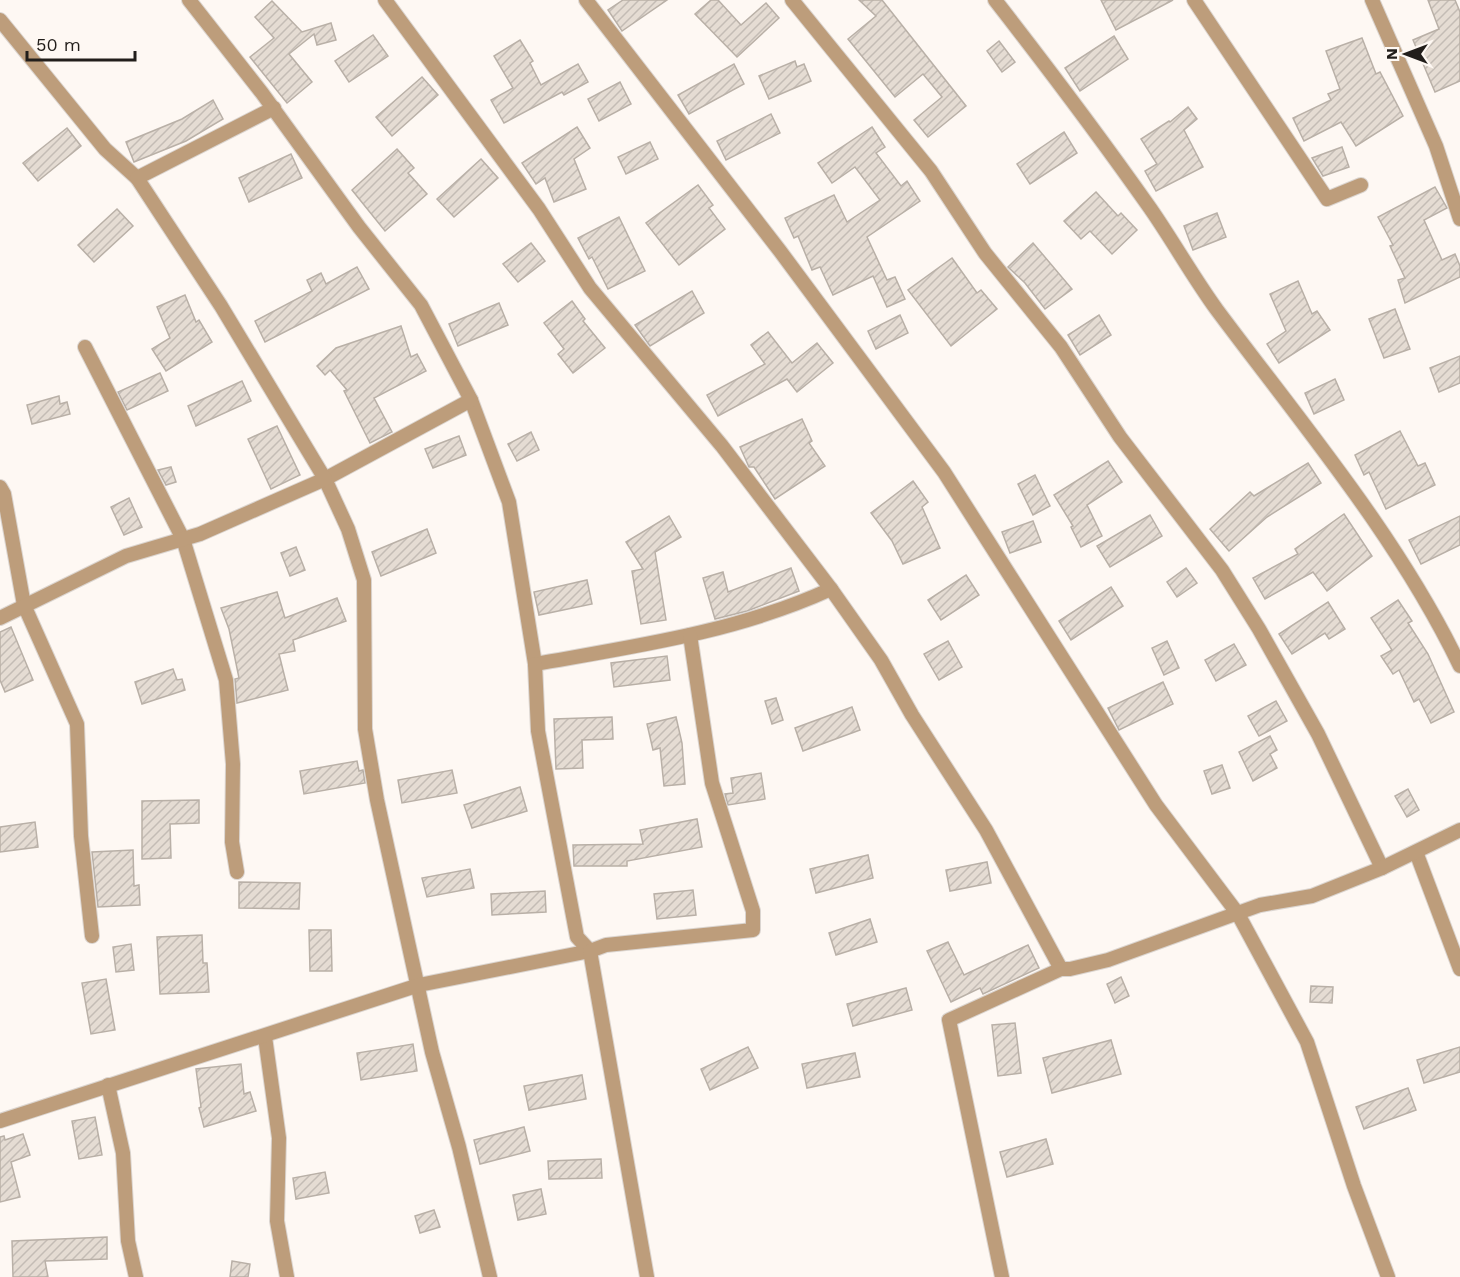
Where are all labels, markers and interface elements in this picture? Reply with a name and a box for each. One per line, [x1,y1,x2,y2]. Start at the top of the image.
scale bar [27,24,135,62]
north arrow [1376,24,1436,84]
text: 50 m [36,34,81,55]
text: N [1382,48,1401,60]

